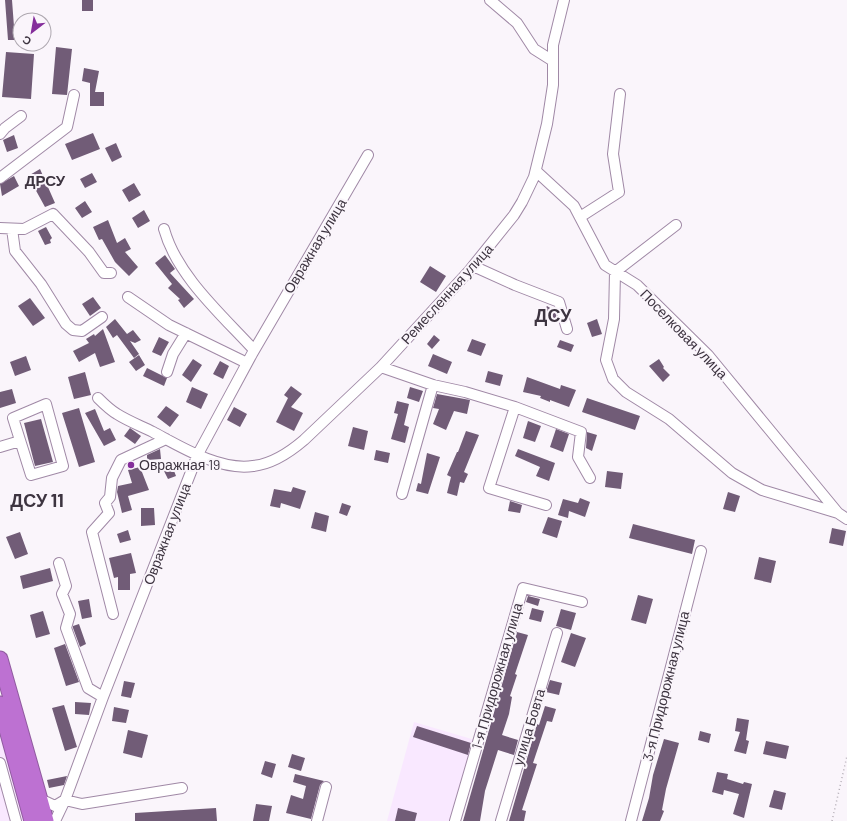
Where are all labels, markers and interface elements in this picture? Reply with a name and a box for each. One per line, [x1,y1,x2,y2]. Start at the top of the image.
north arrow [12,12,52,52]
text: С [20,33,33,49]
district label: ДРСУ [25,171,66,189]
street label: Овражная улица [280,195,350,296]
street label: Ремесленная улица [397,240,496,347]
street label: Поселковая улица [637,285,732,382]
district label: ДСУ [535,304,572,326]
place label: Овражная 19 [139,456,220,473]
marker: Овражная 19 [126,460,136,470]
street label: Овражная улица [139,480,194,587]
district label: ДСУ 11 [10,489,64,511]
street label: 1-я Придорожная улица [467,600,526,751]
street label: 3-я Придорожная улица [639,609,692,763]
street label: улица Бовта [509,686,548,767]

